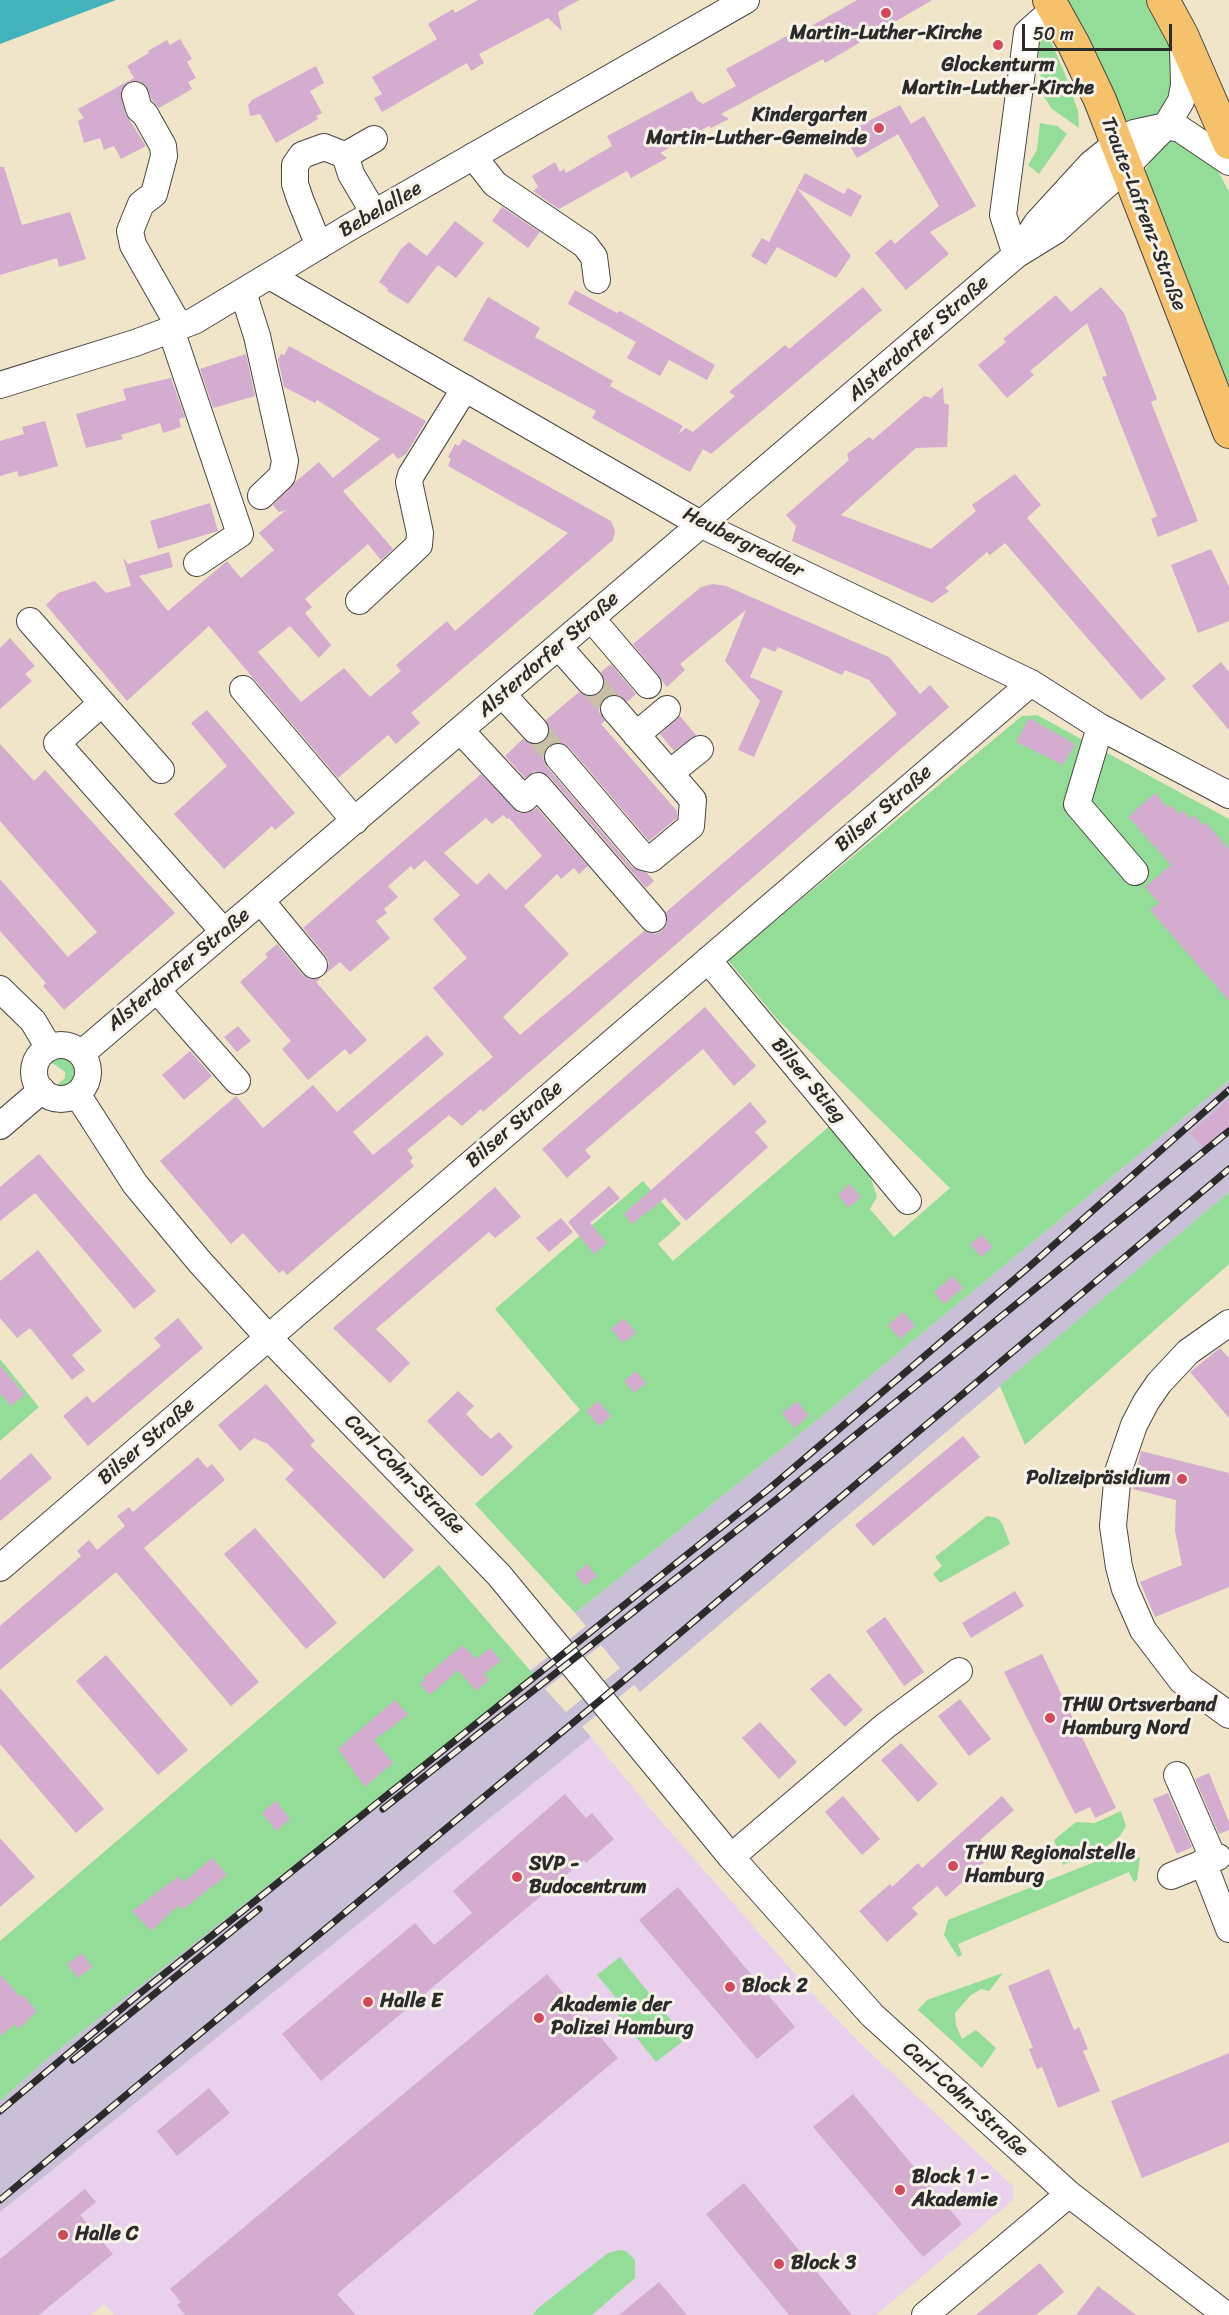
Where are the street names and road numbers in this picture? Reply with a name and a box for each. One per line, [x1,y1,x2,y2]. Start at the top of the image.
street label: Traute-Lafrenz-Straße [1095,114,1191,314]
street label: Bebelallee [335,177,427,243]
street label: Alsterdorfer Straße [844,271,994,407]
street label: Heubergredder [679,502,807,584]
street label: Alsterdorfer Straße [474,587,624,723]
street label: Bilser Straße [831,760,937,858]
street label: Alsterdorfer Straße [103,903,255,1037]
street label: Bilser Stieg [765,1033,851,1129]
street label: Bilser Straße [462,1076,568,1174]
street label: Bilser Straße [94,1393,200,1491]
street label: Carl-Cohn-Straße [339,1410,469,1540]
street label: Carl-Cohn-Straße [897,2037,1033,2163]

